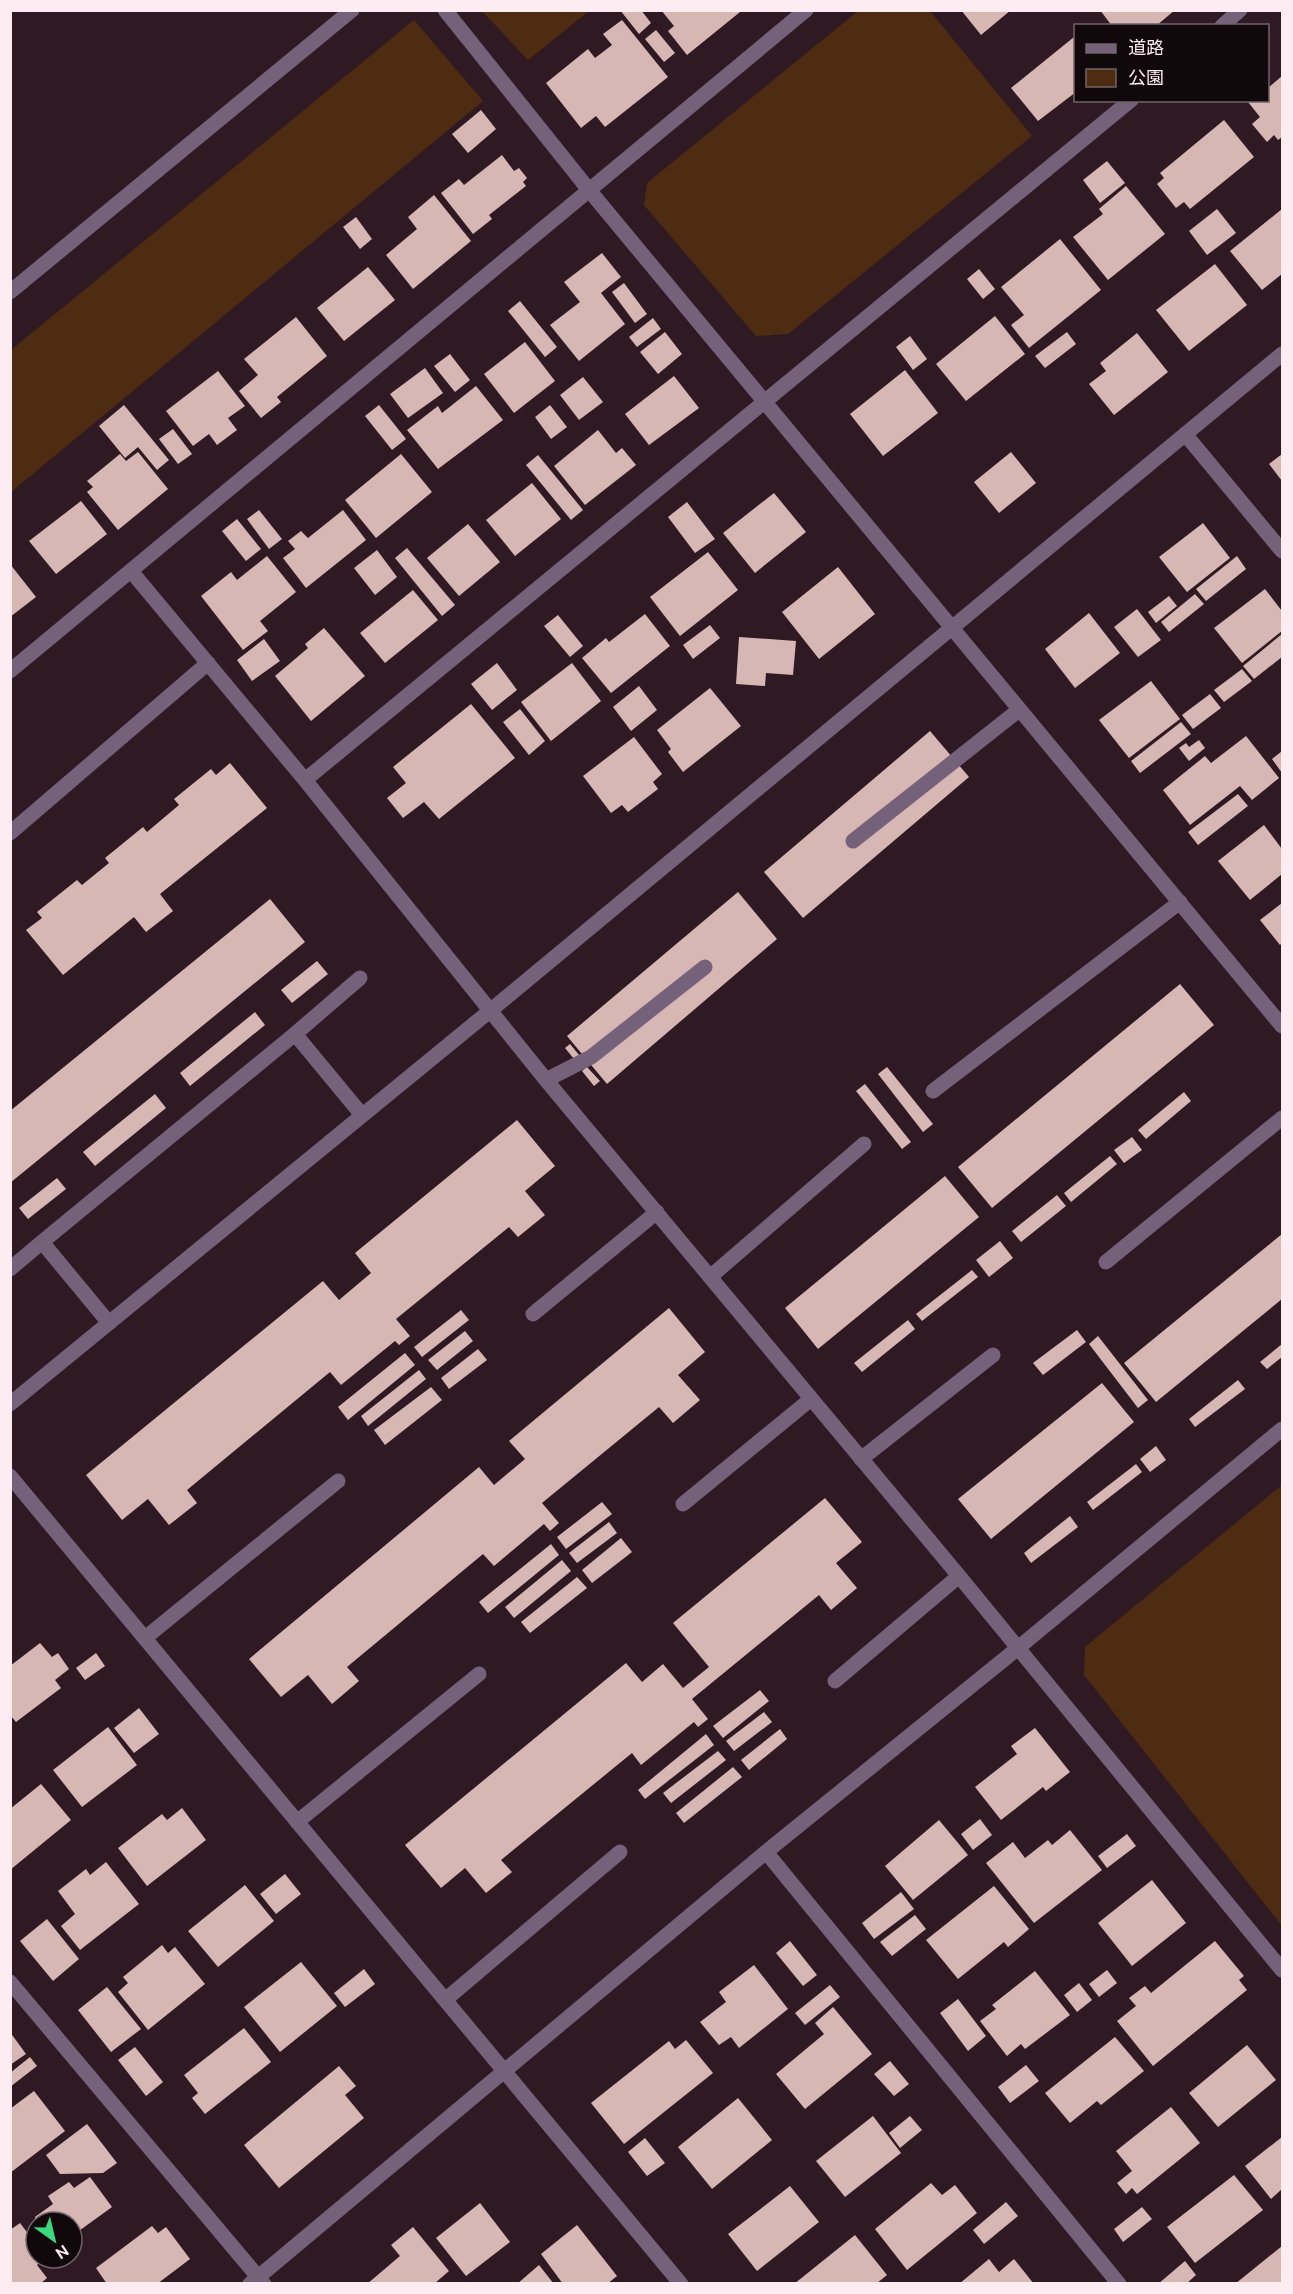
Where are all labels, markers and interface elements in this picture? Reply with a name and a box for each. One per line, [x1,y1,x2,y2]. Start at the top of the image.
legend [1074,24,1269,102]
text: 道路 [1128,37,1164,57]
text: 公園 [1128,67,1164,87]
north arrow [24,2210,84,2270]
text: N [52,2242,72,2263]

